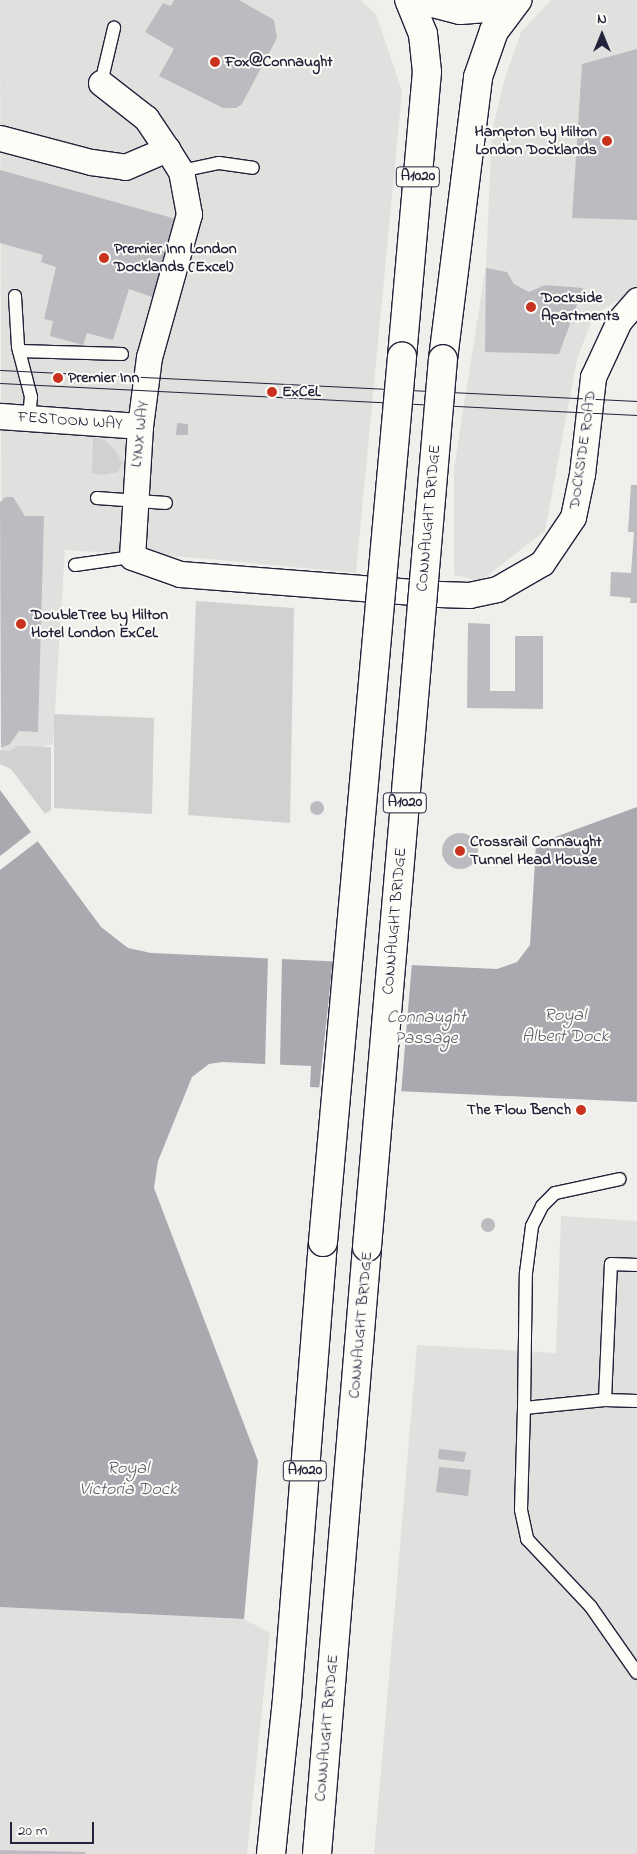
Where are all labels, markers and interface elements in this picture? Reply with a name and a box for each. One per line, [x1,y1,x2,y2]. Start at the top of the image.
text: N [597,9,607,30]
north arrow [577,10,627,60]
place label: Fox@Connaught [225,52,333,72]
marker: Fox@Connaught [209,56,221,68]
place label: Hampton by Hilton London Docklands [475,122,597,160]
marker: Hampton by Hilton London Docklands [601,135,613,147]
road number: A1020 [396,164,440,190]
place label: Premier Inn London Docklands (Excel) [114,239,237,277]
marker: Premier Inn London Docklands (Excel) [98,252,110,264]
place label: Dockside Apartments [541,288,620,326]
marker: Dockside Apartments [525,301,537,313]
place label: Premier Inn [68,368,139,388]
marker: Premier Inn [52,372,64,384]
place label: ExCeL [282,382,321,402]
marker: ExCeL [266,386,278,398]
street label: DOCKSIDE ROAD [565,390,601,510]
street label: LYNX WAY [127,400,153,468]
street label: FESTOON WAY [17,408,123,434]
street label: CONNAUGHT BRIDGE [413,444,445,592]
place label: DoubleTree by Hilton Hotel London ExCeL [31,605,168,643]
marker: DoubleTree by Hilton Hotel London ExCeL [15,618,27,630]
road number: A1020 [382,790,428,816]
place label: Crossrail Connaught Tunnel Head House [470,832,602,870]
marker: Crossrail Connaught Tunnel Head House [454,845,466,857]
street label: CONNAUGHT BRIDGE [379,847,411,995]
water label: Royal Albert Dock [522,1006,608,1048]
water label: Connaught Passage [387,1008,465,1050]
place label: The Flow Bench [467,1100,571,1120]
marker: The Flow Bench [575,1104,587,1116]
street label: CONNAUGHT BRIDGE [345,1251,377,1399]
road number: A1020 [282,1458,328,1484]
water label: Royal Victoria Dock [79,1459,177,1502]
street label: CONNAUGHT BRIDGE [311,1654,343,1802]
scale bar [12,1812,96,1844]
text: 20 m [18,1820,47,1842]

